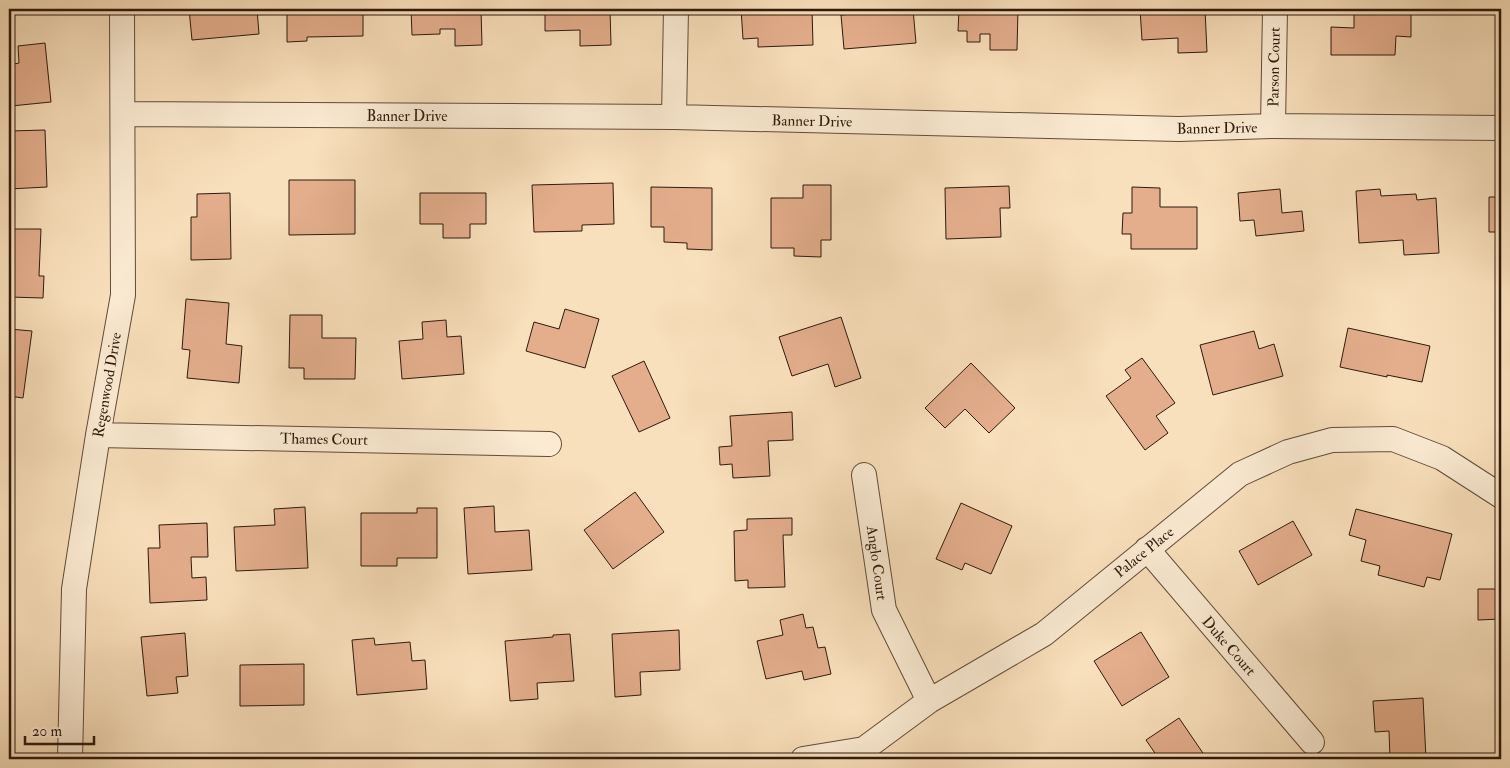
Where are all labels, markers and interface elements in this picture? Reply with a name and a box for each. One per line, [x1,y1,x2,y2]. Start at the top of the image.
street label: Parson Court [1264,27,1285,107]
street label: Banner Drive [367,107,447,126]
street label: Banner Drive [771,111,853,132]
street label: Banner Drive [1176,118,1258,139]
street label: Regenwood Drive [89,331,126,439]
street label: Thames Court [280,429,368,450]
street label: Palace Place [1111,523,1178,582]
street label: Anglo Court [862,524,891,602]
street label: Duke Court [1198,613,1260,680]
scale bar [25,713,94,745]
text: 20 m [32,722,62,741]

